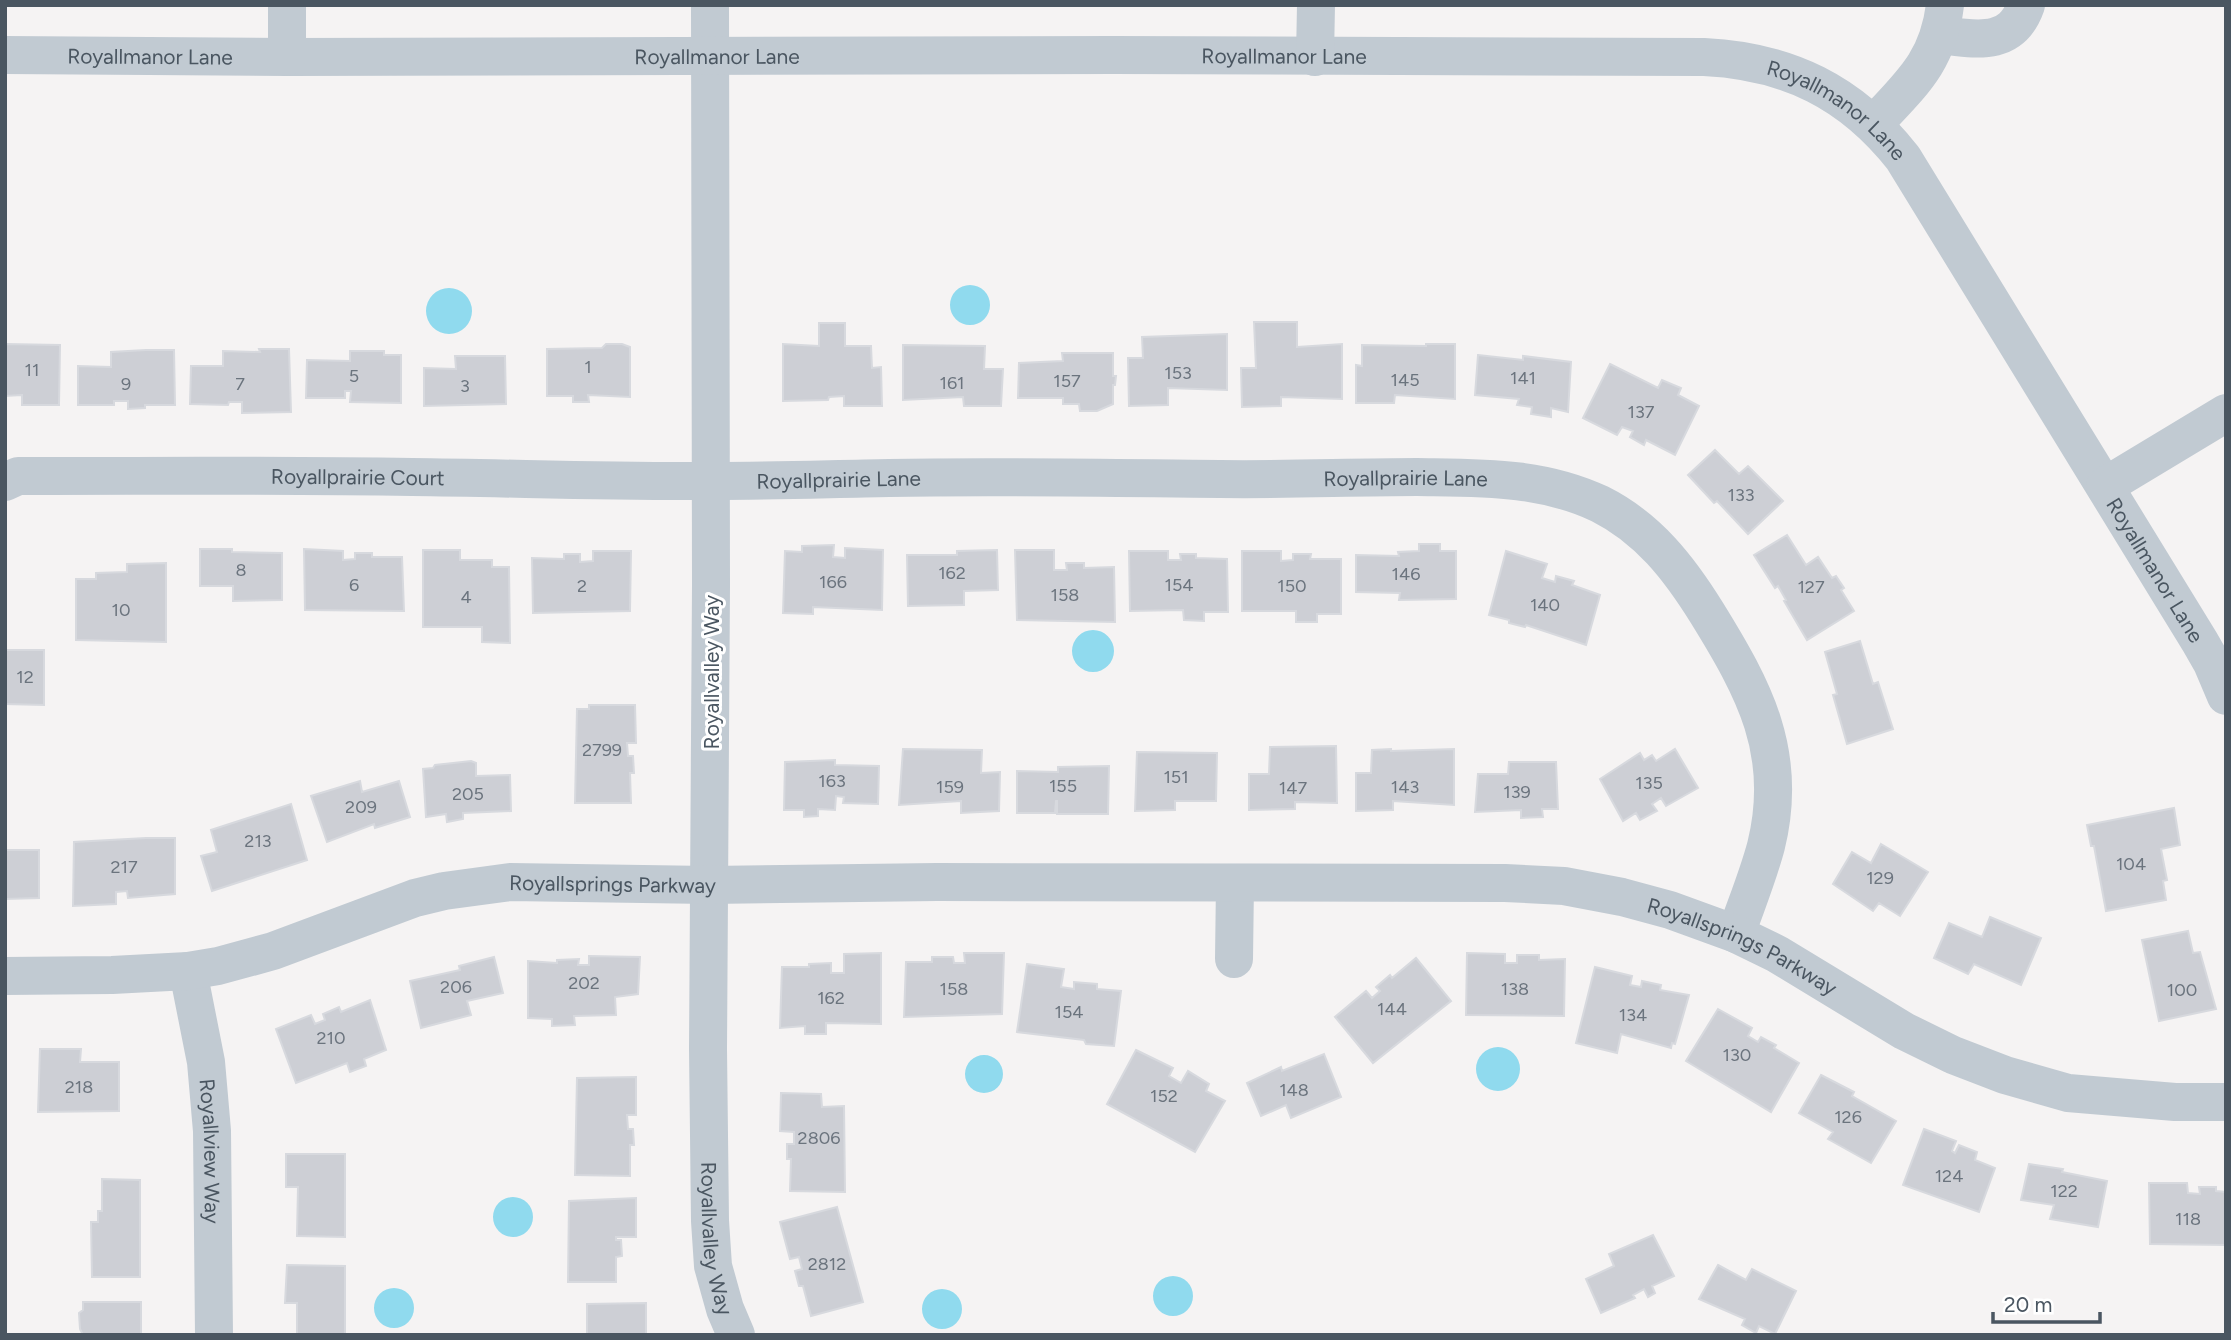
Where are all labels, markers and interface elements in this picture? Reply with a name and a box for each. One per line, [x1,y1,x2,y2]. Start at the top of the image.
street label: Royallmanor Lane [67,43,233,69]
street label: Royallmanor Lane [634,43,800,69]
street label: Royallmanor Lane [1201,43,1367,68]
street label: Royallmanor Lane [1764,54,1912,165]
house number: 1 [584,356,592,378]
house number: 11 [25,359,39,381]
house number: 153 [1164,362,1192,384]
house number: 5 [349,365,359,387]
house number: 141 [1510,367,1536,389]
house number: 145 [1391,369,1419,391]
house number: 157 [1053,370,1081,392]
house number: 161 [939,372,965,394]
house number: 9 [121,373,131,395]
house number: 7 [235,373,245,395]
house number: 3 [460,375,470,397]
house number: 137 [1628,401,1655,423]
street label: Royallprairie Court [271,463,445,490]
street label: Royallprairie Lane [1323,464,1488,491]
street label: Royallprairie Lane [756,465,921,493]
house number: 133 [1727,484,1755,506]
street label: Royallmanor Lane [2102,493,2210,647]
house number: 8 [235,559,247,581]
house number: 162 [938,562,966,584]
house number: 146 [1392,563,1420,585]
house number: 166 [819,571,847,593]
house number: 6 [349,574,359,596]
house number: 154 [1165,574,1193,596]
house number: 2 [577,575,587,597]
house number: 150 [1277,575,1307,597]
house number: 127 [1797,576,1825,598]
house number: 158 [1051,584,1079,606]
house number: 4 [460,586,472,608]
house number: 140 [1530,594,1560,616]
street label: Royallvalley Way [699,595,724,749]
house number: 10 [112,599,130,621]
house number: 12 [16,666,34,688]
house number: 2799 [582,739,622,761]
house number: 151 [1163,766,1189,788]
house number: 163 [818,770,846,792]
house number: 135 [1635,772,1663,794]
house number: 155 [1049,775,1077,797]
house number: 159 [936,776,964,798]
house number: 143 [1391,776,1419,798]
house number: 147 [1279,777,1307,799]
house number: 139 [1503,781,1531,803]
house number: 205 [452,783,484,805]
house number: 209 [345,796,377,818]
house number: 213 [244,830,272,852]
house number: 104 [2116,853,2146,875]
house number: 217 [110,856,138,878]
house number: 129 [1866,867,1894,889]
street label: Royallsprings Parkway [509,869,716,898]
street label: Royallsprings Parkway [1645,892,1842,1000]
house number: 202 [568,972,600,994]
house number: 206 [440,976,472,998]
house number: 158 [940,978,968,1000]
house number: 138 [1501,978,1529,1000]
house number: 100 [2167,979,2197,1001]
house number: 162 [817,987,845,1009]
house number: 144 [1377,998,1407,1020]
house number: 154 [1055,1001,1083,1023]
house number: 134 [1619,1004,1647,1026]
house number: 210 [316,1027,346,1049]
house number: 130 [1723,1044,1751,1066]
house number: 218 [65,1076,93,1098]
street label: Royallview Way [195,1077,225,1224]
house number: 148 [1279,1079,1309,1101]
house number: 152 [1150,1085,1178,1107]
house number: 126 [1834,1106,1862,1128]
house number: 2806 [798,1127,840,1149]
street label: Royallvalley Way [697,1161,739,1319]
house number: 124 [1935,1165,1963,1187]
house number: 122 [2050,1180,2078,1202]
house number: 118 [2175,1208,2201,1230]
house number: 2812 [808,1253,846,1275]
scale bar [1993,1280,2100,1324]
text: 20 m [2004,1292,2052,1317]

